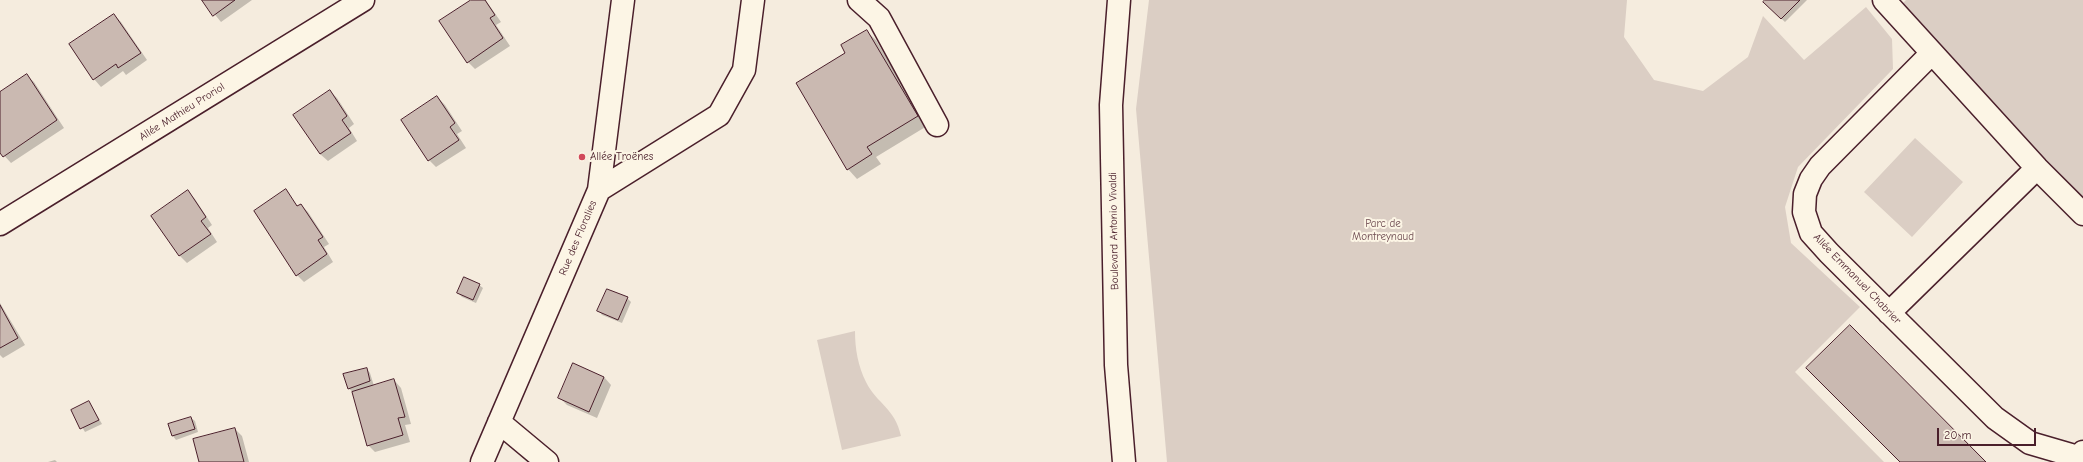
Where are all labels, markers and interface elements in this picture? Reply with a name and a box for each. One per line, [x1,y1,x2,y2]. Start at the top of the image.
street label: Allée Mathieu Proriol [137,80,227,144]
place label: Allée Troënes [590,150,653,164]
marker: Allée Troënes [577,152,587,162]
street label: Boulevard Antonio Vivaldi [1106,172,1122,290]
street label: Rue des Floralies [556,198,600,278]
park label: Parc de Montreynaud [1352,217,1414,243]
street label: Allée Emmanuel Chabrier [1810,231,1904,327]
scale bar [1939,420,2038,446]
text: 20 m [1944,428,1972,442]

